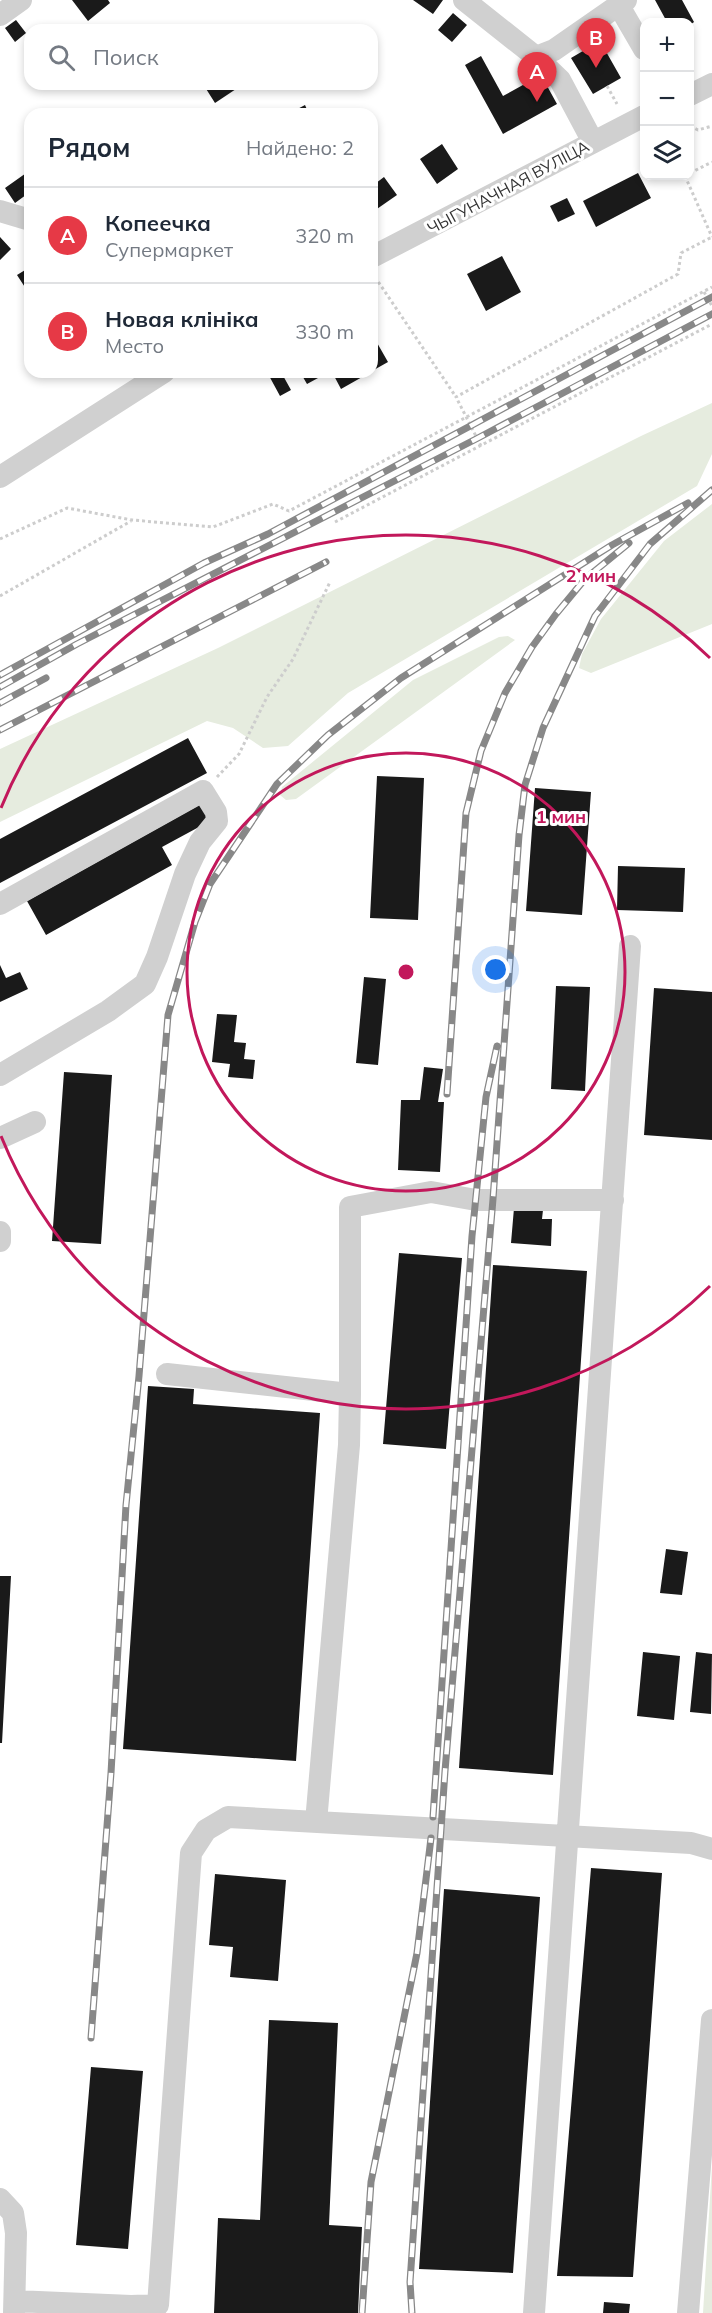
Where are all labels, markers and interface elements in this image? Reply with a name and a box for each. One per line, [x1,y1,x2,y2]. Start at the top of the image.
map controls [640,18,694,180]
button: + [640,18,694,72]
pin: B [576,19,616,68]
search box [24,24,378,90]
icon: search [45,41,78,74]
text: Поиск [93,43,159,71]
pin: A [518,52,556,102]
button: − [640,72,694,126]
button: layers [640,126,694,180]
text: Рядом [48,131,131,164]
text: Найдено: 2 [246,135,354,160]
street label: ЧЫГУНАЧНАЯ ВУЛІЦА [424,136,592,238]
text: Копеечка [105,209,211,237]
text: A [60,223,75,248]
text: 320 m [295,223,354,248]
text: Супермаркет [105,237,233,262]
text: Новая клініка [105,305,259,333]
text: B [61,319,74,344]
text: 330 m [295,319,354,344]
text: Место [105,333,164,358]
text: 2 мин [566,564,616,587]
text: 1 мин [536,805,586,828]
your location [481,955,510,984]
centre of rings [396,962,416,982]

